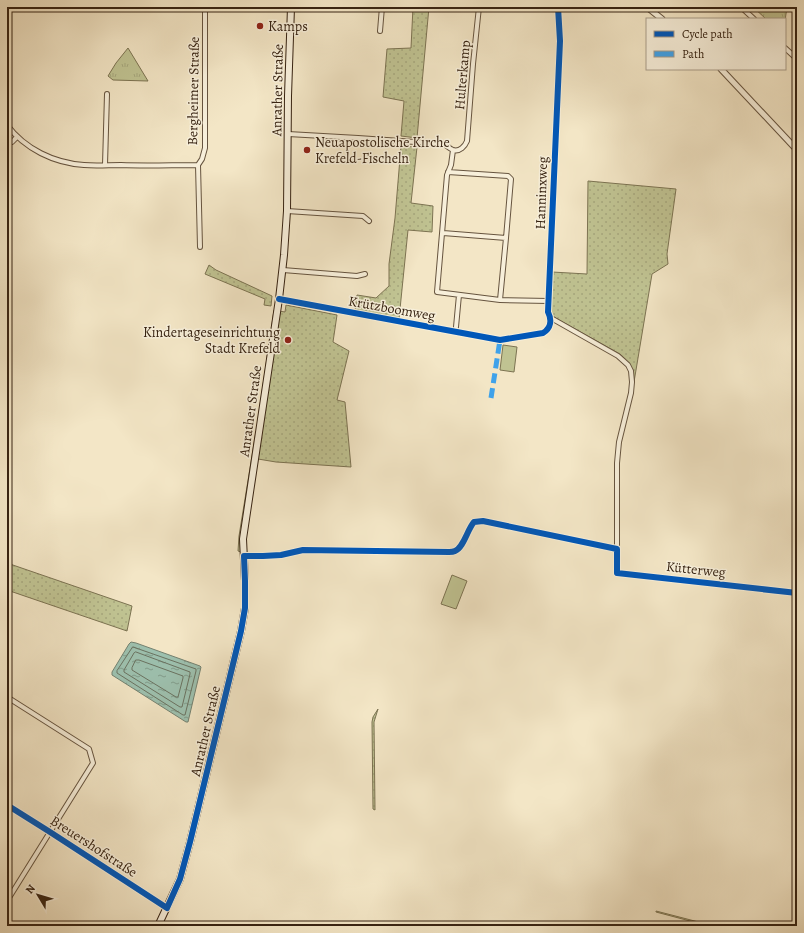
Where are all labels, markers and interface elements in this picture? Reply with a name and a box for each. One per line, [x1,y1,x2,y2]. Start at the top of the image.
place label: Kamps [268,17,308,36]
legend [646,18,786,70]
marker: Kamps [255,21,265,31]
text: Cycle path [682,26,733,42]
street label: Bergheimer Straße [183,36,204,146]
street label: Hulterkamp [450,39,475,111]
street label: Anrather Straße [267,44,288,137]
text: Path [682,46,705,62]
place label: Neuapostolische Kirche Krefeld-Fischeln [315,133,450,168]
marker: Neuapostolische Kirche Krefeld-Fischeln [302,145,312,155]
street label: Hanninxweg [531,156,552,230]
street label: Krützboomweg [347,291,437,325]
place label: Kindertageseinrichtung Stadt Krefeld [143,323,280,358]
marker: Kindertageseinrichtung Stadt Krefeld [283,335,293,345]
street label: Anrather Straße [235,364,266,459]
street label: Kütterweg [665,557,727,582]
street label: Anrather Straße [186,684,225,779]
street label: Breuershofstraße [47,811,141,882]
north arrow [18,875,58,915]
text: N [22,881,39,897]

